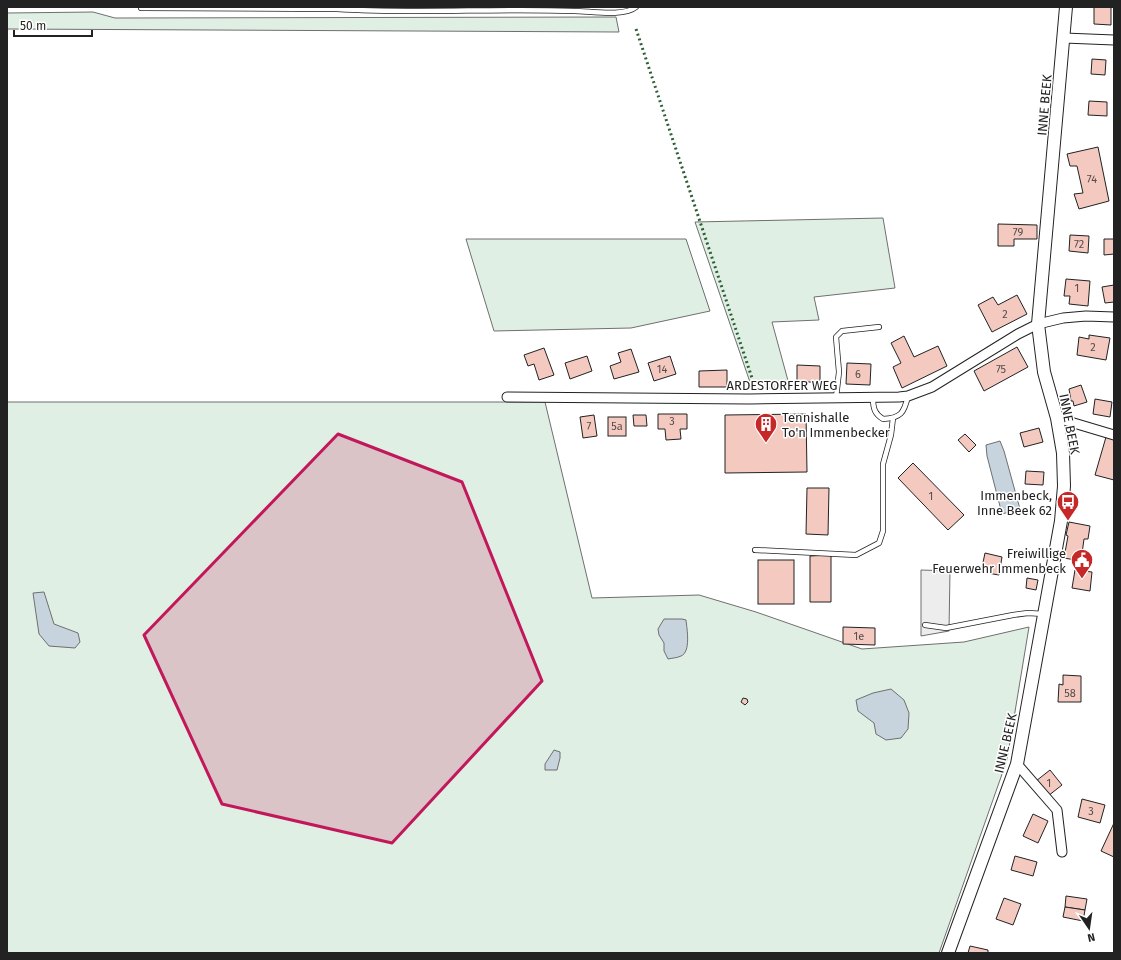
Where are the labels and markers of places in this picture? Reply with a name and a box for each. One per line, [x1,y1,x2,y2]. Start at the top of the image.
place label: Tennishalle To'n Immenbecker [782,410,890,440]
building icon: Tennishalle To'n Immenbecker [753,411,779,444]
place label: Immenbeck, Inne Beek 62 [977,488,1052,518]
bus stop icon: Immenbeck, Inne Beek 62 [1055,489,1081,522]
place label: Freiwillige Feuerwehr Immenbeck [932,546,1066,576]
public building icon: Freiwillige Feuerwehr Immenbeck [1069,547,1095,580]

